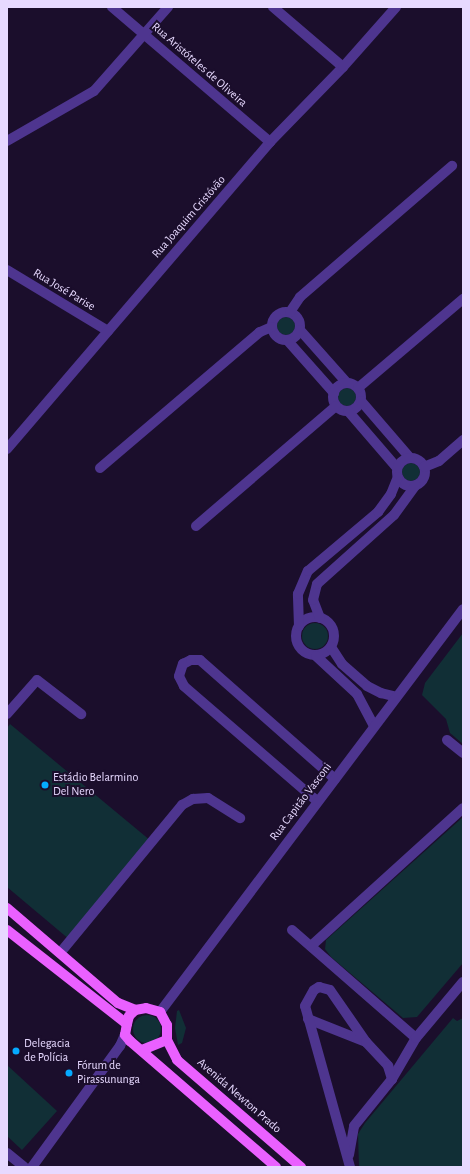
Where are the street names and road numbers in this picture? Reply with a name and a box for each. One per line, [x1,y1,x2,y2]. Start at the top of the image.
street label: Rua Aristóteles de Oliveira [148,20,250,110]
street label: Rua Joaquim Cristóvão [149,173,229,261]
street label: Rua José Parise [31,266,97,314]
street label: Rua Capitão Vasconi [267,760,335,844]
street label: Avenida Newton Prado [194,1056,284,1136]

